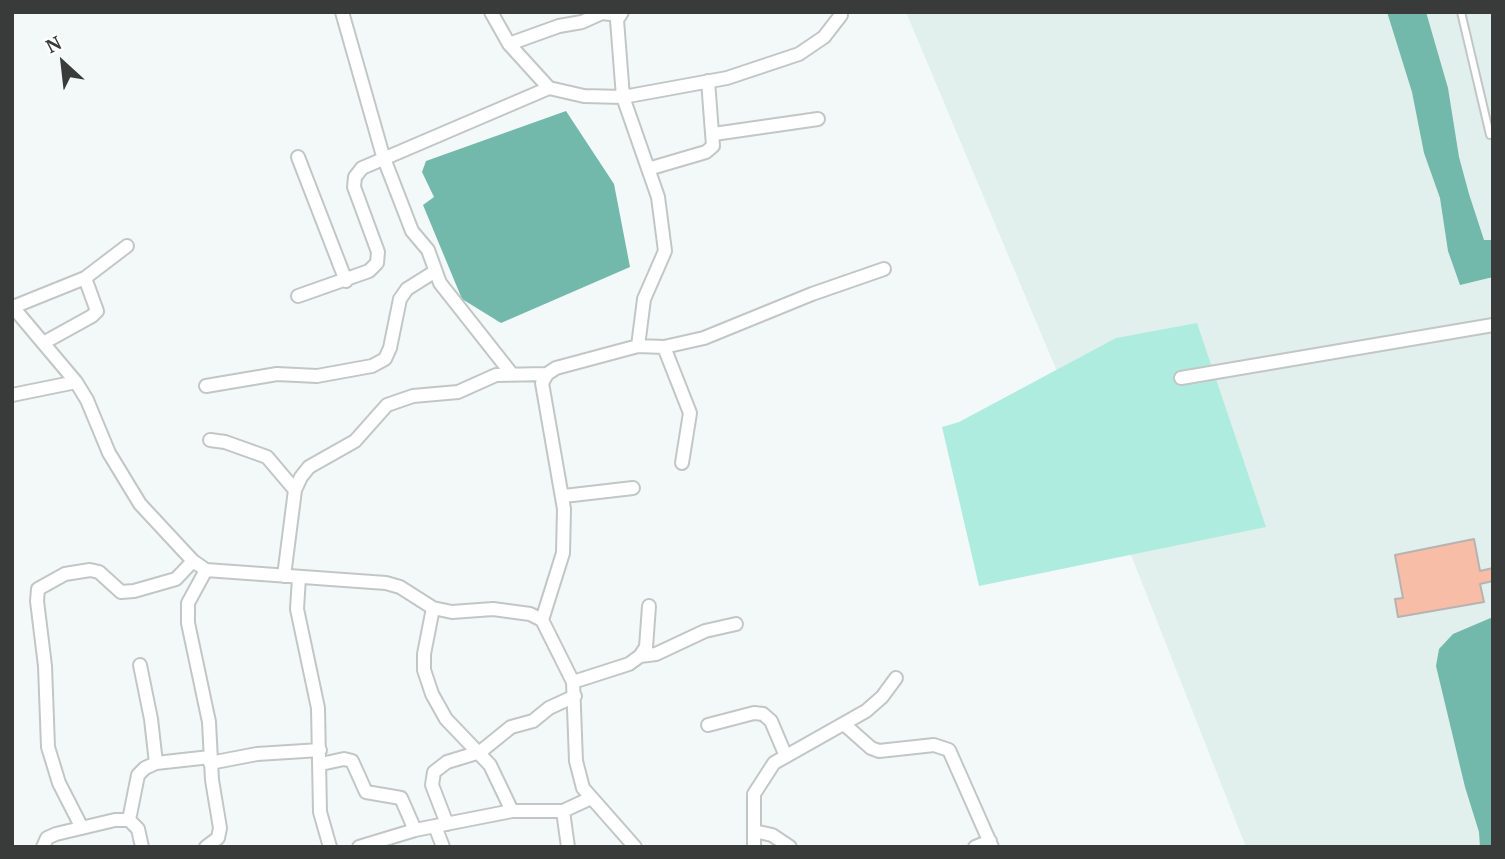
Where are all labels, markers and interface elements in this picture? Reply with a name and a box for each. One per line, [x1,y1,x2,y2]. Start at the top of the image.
north arrow [28,28,98,98]
text: N [41,29,65,58]

